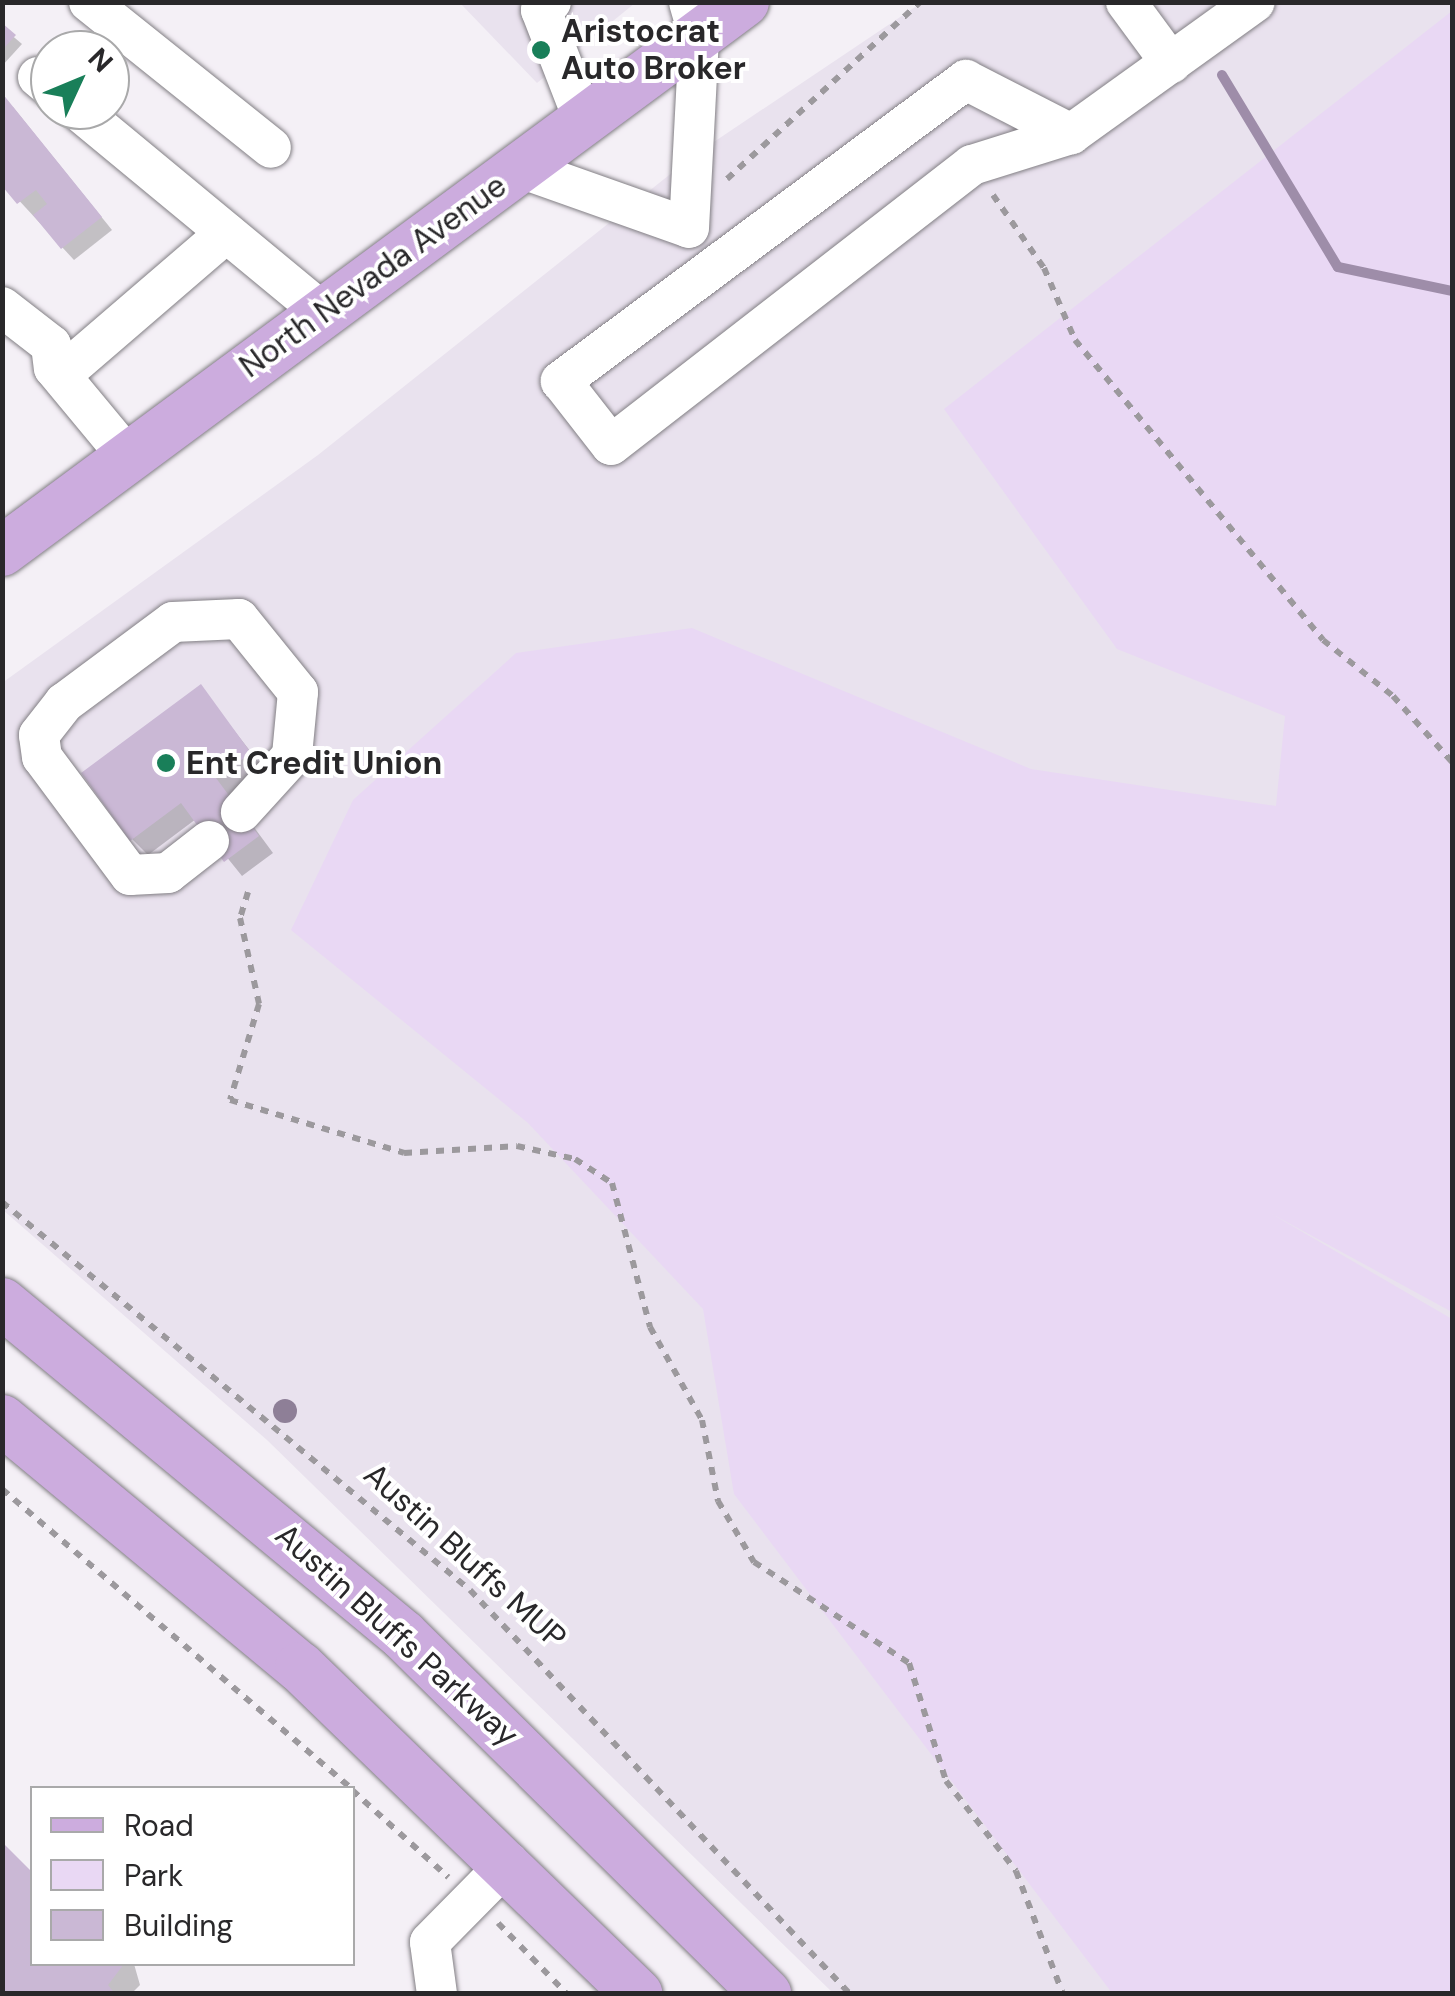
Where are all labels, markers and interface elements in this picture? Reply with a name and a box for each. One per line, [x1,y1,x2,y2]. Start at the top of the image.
place label: Aristocrat Auto Broker [561,13,746,88]
north arrow [30,30,130,130]
marker: Aristocrat Auto Broker [530,39,552,61]
text: N [80,40,121,80]
street label: North Nevada Avenue [232,166,514,386]
place label: Ent Credit Union [186,744,442,782]
marker: Ent Credit Union [155,752,177,774]
street label: Austin Bluffs MUP [356,1455,574,1657]
street label: Austin Bluffs Parkway [267,1516,527,1754]
legend [30,1786,355,1966]
text: Road [124,1806,194,1845]
text: Park [124,1856,183,1895]
text: Building [124,1906,233,1945]

